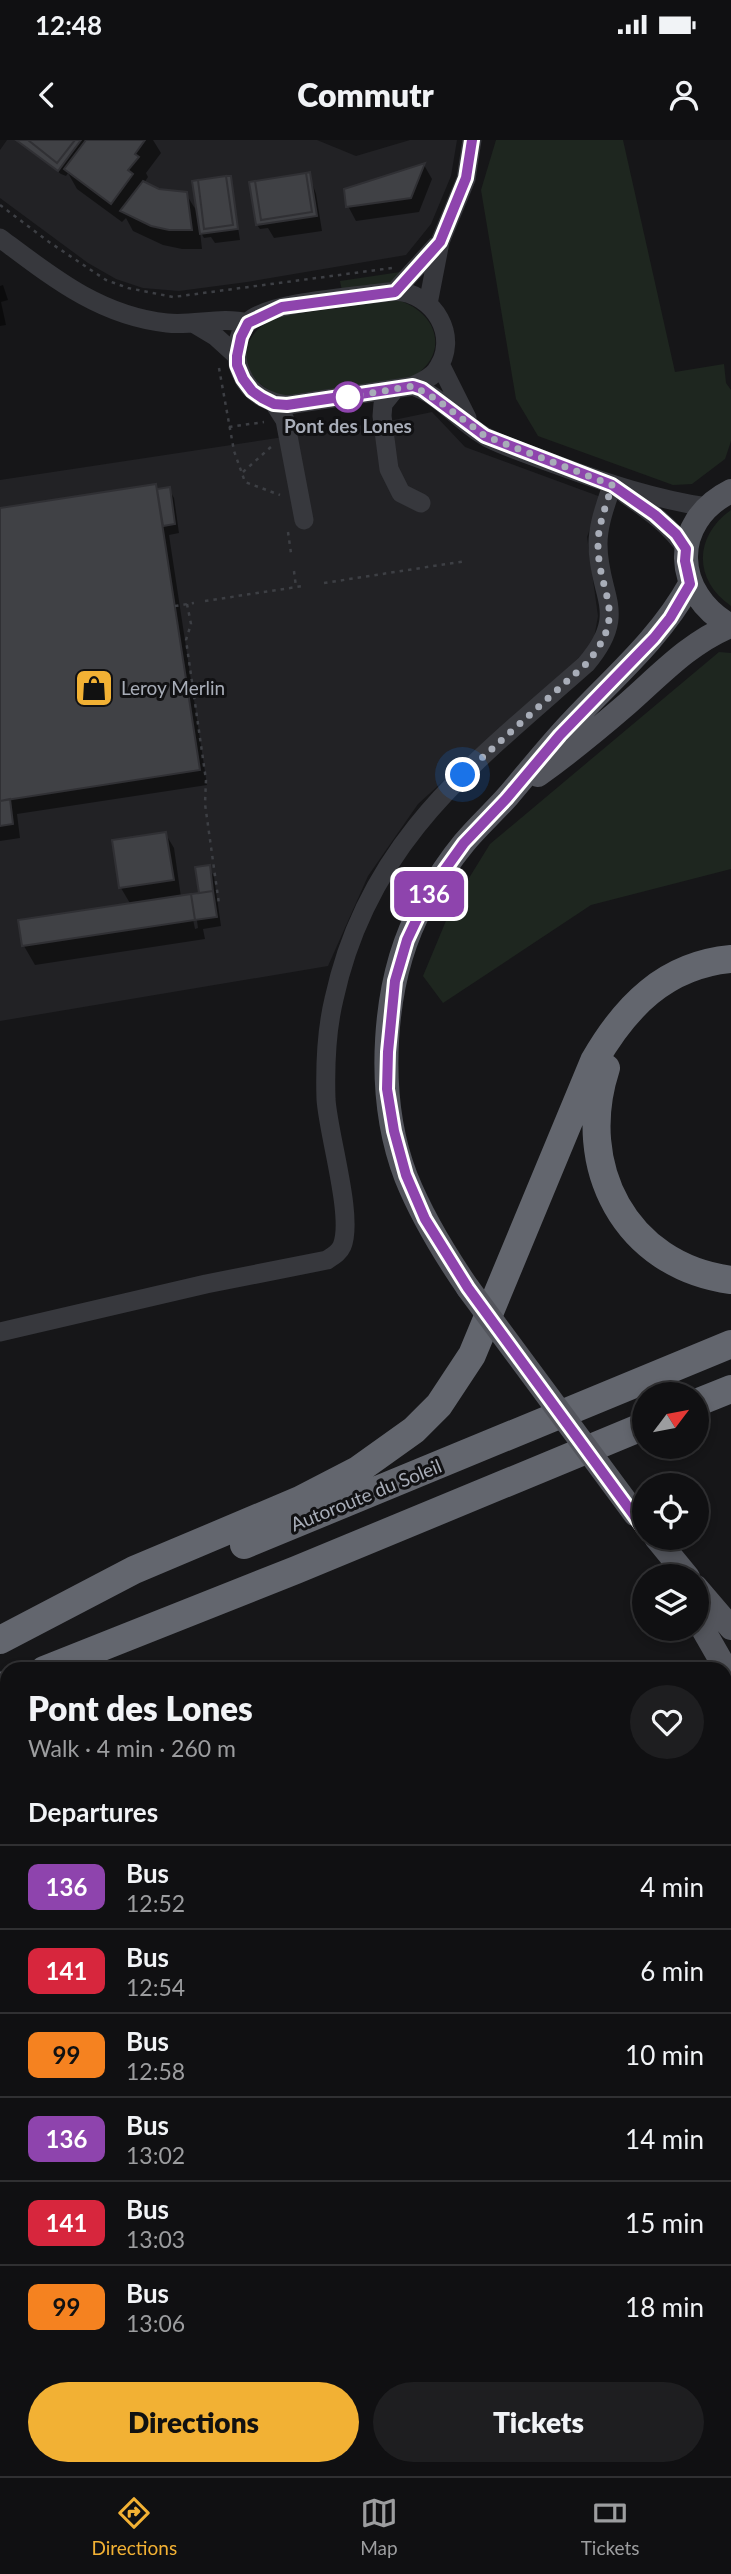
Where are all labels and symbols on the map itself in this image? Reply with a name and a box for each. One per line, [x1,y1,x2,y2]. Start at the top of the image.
marker: Pont des Lones [333,382,363,412]
place label: Pont des Lones [284,414,412,437]
shop icon: Leroy Merlin [73,667,115,709]
place label: Leroy Merlin [121,676,225,699]
your location [445,757,480,792]
line badge: 136 [389,871,469,917]
north arrow [632,1382,709,1460]
street label: Autoroute du Soleil [287,1454,445,1535]

